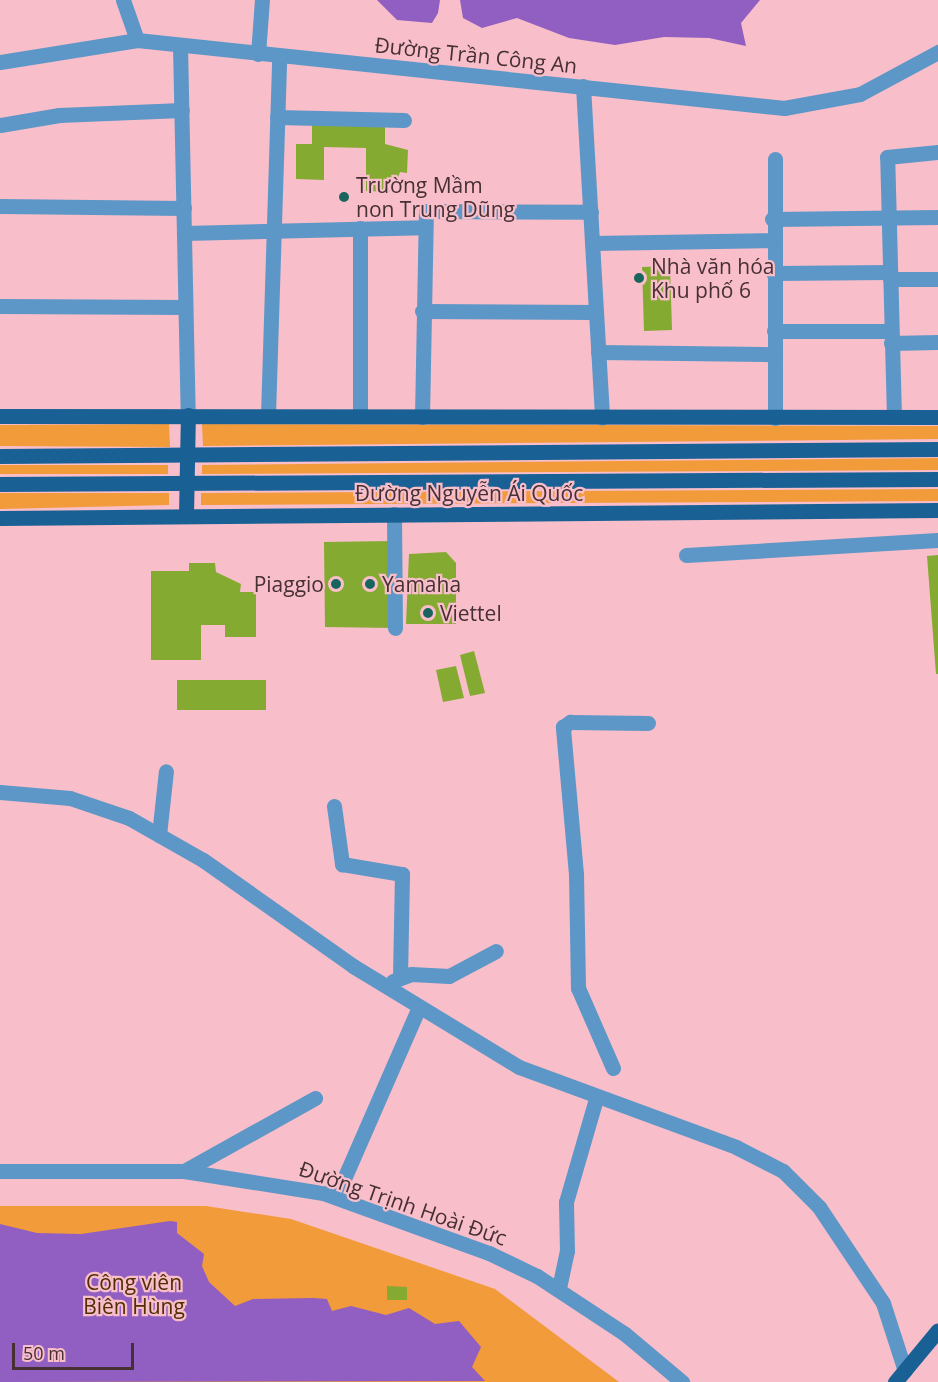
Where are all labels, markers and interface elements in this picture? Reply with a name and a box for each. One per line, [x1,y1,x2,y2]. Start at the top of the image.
street label: Đường Trần Công An [373,32,579,78]
place label: Trường Mầm non Trung Dũng [356,172,515,222]
marker: Trường Mầm non Trung Dũng [337,190,351,204]
place label: Nhà văn hóa Khu phố 6 [651,253,774,303]
marker: Nhà văn hóa Khu phố 6 [632,271,646,285]
street label: Đường Nguyễn Ái Quốc [355,480,583,506]
place label: Piaggio [254,571,324,597]
place label: Yamaha [382,571,461,597]
marker: Piaggio [329,577,343,591]
marker: Yamaha [363,577,377,591]
place label: Viettel [440,600,502,626]
marker: Viettel [421,606,435,620]
street label: Đường Trịnh Hoài Đức [296,1156,510,1250]
park label: Công viên Biên Hùng [83,1269,185,1319]
scale bar [15,1331,136,1369]
text: 50 m [23,1341,65,1365]

